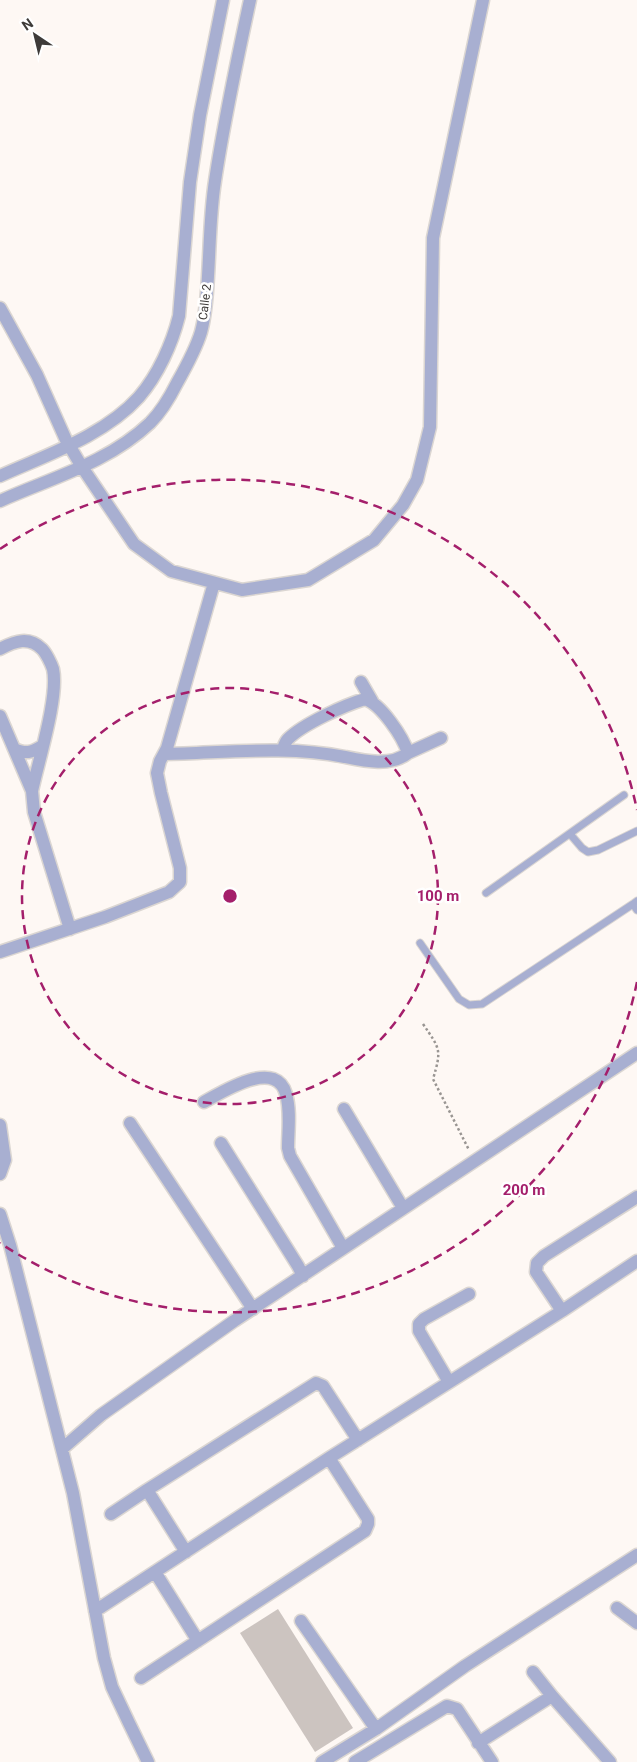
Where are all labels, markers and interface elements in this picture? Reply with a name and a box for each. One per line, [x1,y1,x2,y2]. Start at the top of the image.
north arrow [10,10,60,60]
text: N [19,15,36,34]
street label: Calle 2 [196,283,214,321]
centre of rings [221,887,239,905]
text: 100 m [417,887,459,905]
text: 200 m [503,1181,545,1199]

